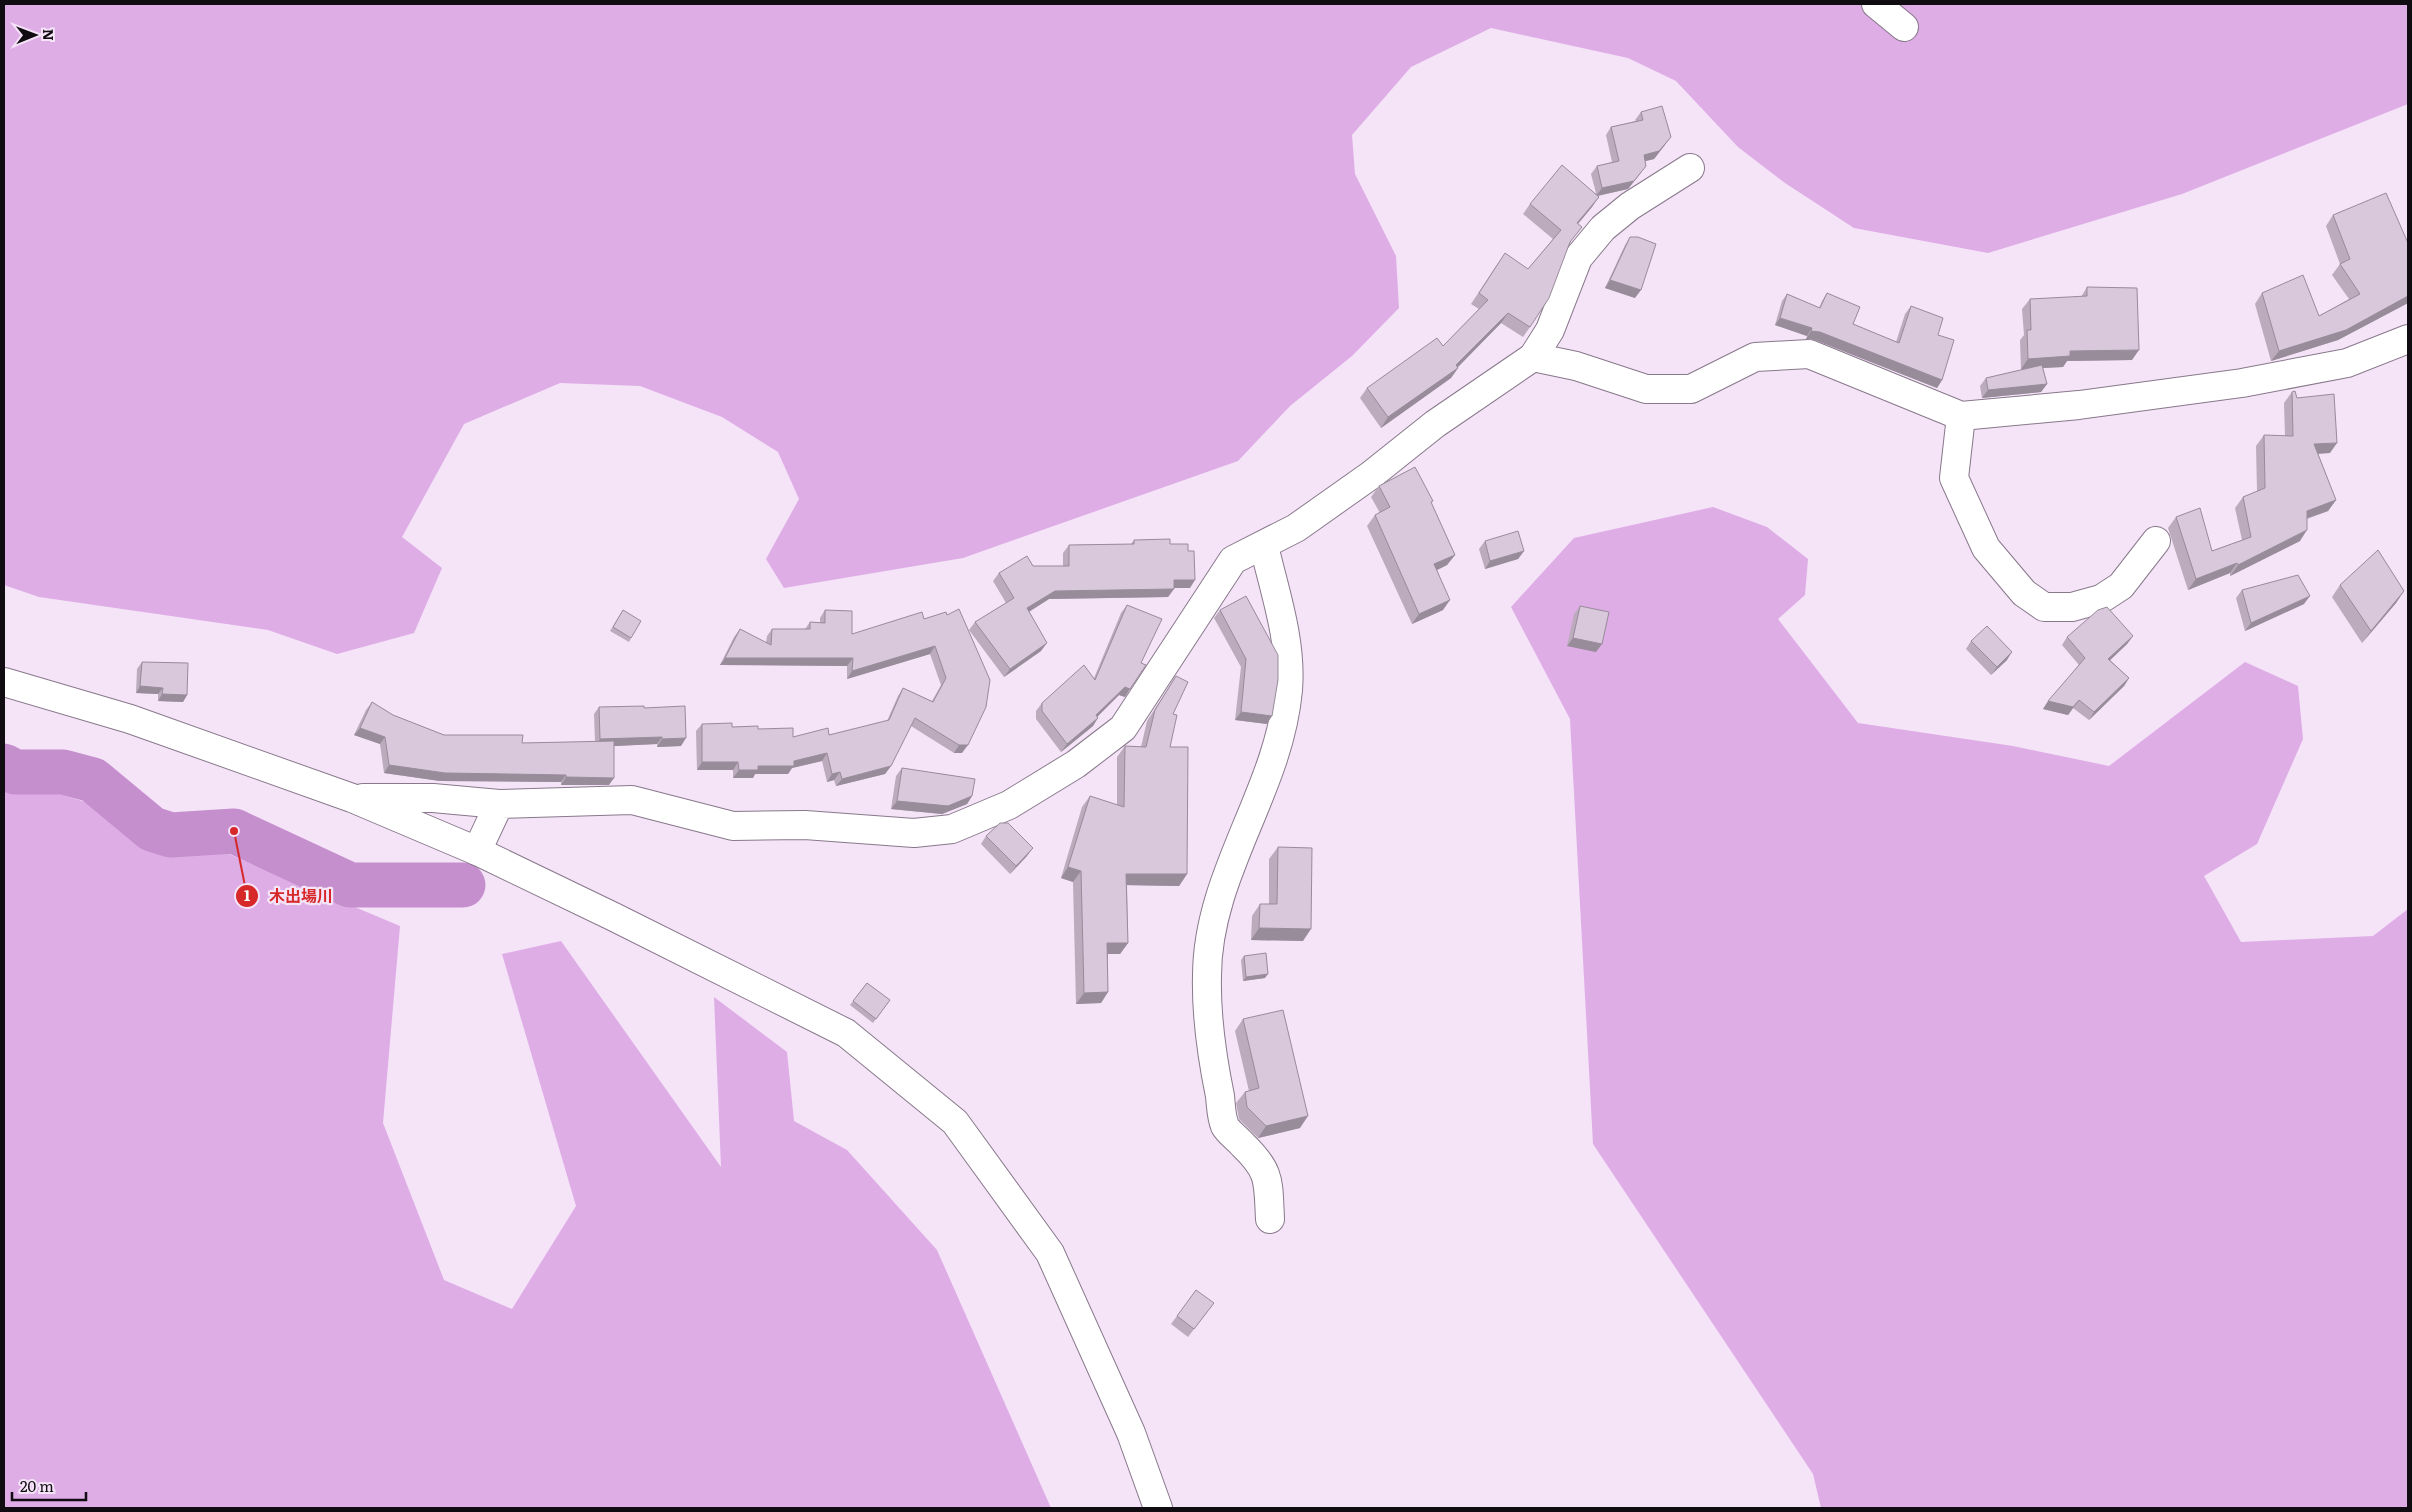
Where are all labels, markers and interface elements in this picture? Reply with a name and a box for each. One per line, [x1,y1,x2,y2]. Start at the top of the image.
north arrow [10,10,60,60]
text: N [39,29,59,41]
callout: 木出場川 [234,881,343,912]
text: 1 [244,883,250,906]
text: 木出場川 [269,883,333,907]
scale bar [12,1470,86,1502]
text: 20 m [20,1474,54,1497]

